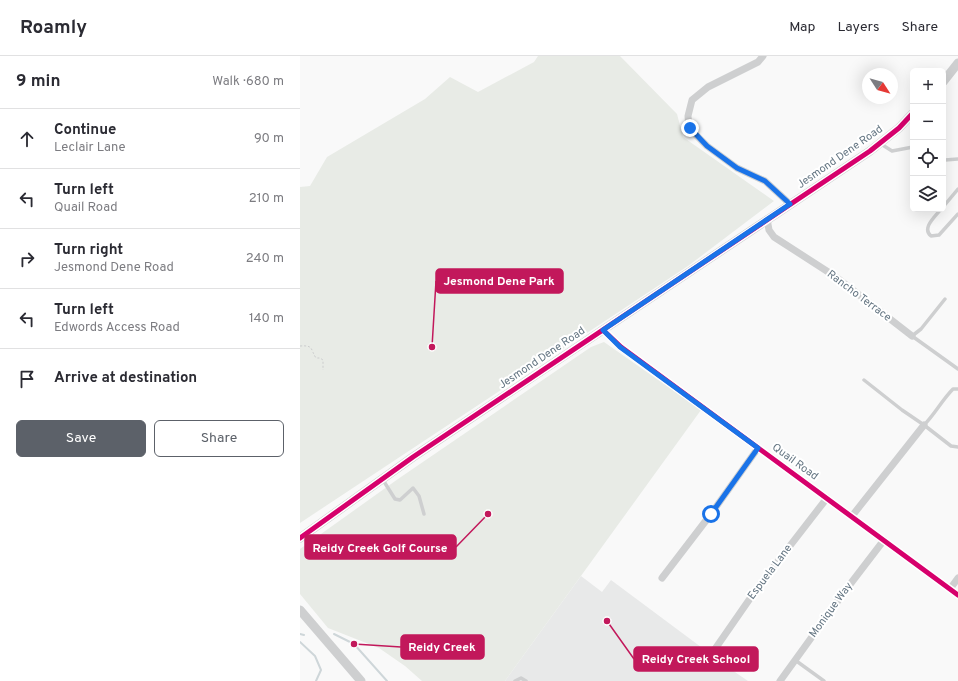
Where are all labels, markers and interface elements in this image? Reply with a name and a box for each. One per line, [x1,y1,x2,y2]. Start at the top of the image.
text: Roamly [20,16,87,40]
text: Map [789,19,815,36]
text: Layers [837,19,879,36]
text: Share [901,19,938,36]
north arrow [862,68,898,104]
map controls [910,68,946,212]
button: + [910,68,946,104]
text: 9 min [16,71,60,93]
text: Walk · 680 m [212,74,284,90]
button: − [910,104,946,140]
route end [681,119,699,137]
text: Continue [54,121,116,140]
street label: Jesmond Dene Road [794,122,886,192]
icon: ahead [16,128,38,150]
text: 90 m [254,131,284,147]
text: Leclair Lane [54,140,125,156]
button: locate [910,140,946,176]
button: layers [910,176,946,212]
text: Turn left [54,181,114,200]
icon: left [16,188,38,210]
text: 210 m [249,191,284,207]
text: Quail Road [54,200,118,216]
text: Turn right [54,241,123,260]
icon: right [16,248,38,270]
text: 240 m [246,251,284,267]
text: Jesmond Dene Road [54,260,174,276]
street label: Rancho Terrace [824,267,894,325]
callout: Jesmond Dene Park [436,269,563,293]
text: Jesmond Dene Park [443,274,555,290]
text: Turn left [54,301,114,320]
icon: left [16,308,38,330]
text: 140 m [249,311,284,327]
text: Edwords Access Road [54,320,180,336]
street label: Jesmond Dene Road [496,324,588,392]
icon: arrive [16,368,38,390]
text: Arrive at destination [54,369,197,388]
button: Save [16,420,146,457]
button: Share [154,420,284,457]
street label: Quail Road [769,441,821,483]
route start [702,505,720,523]
callout: Reidy Creek Golf Course [305,535,456,559]
text: Reidy Creek Golf Course [312,541,448,557]
street label: Espuela Lane [745,542,795,602]
street label: Monique Way [806,579,856,640]
callout: Reidy Creek [401,635,484,659]
text: Reidy Creek [408,640,476,656]
callout: Reidy Creek School [634,647,758,671]
text: Reidy Creek School [642,652,750,668]

